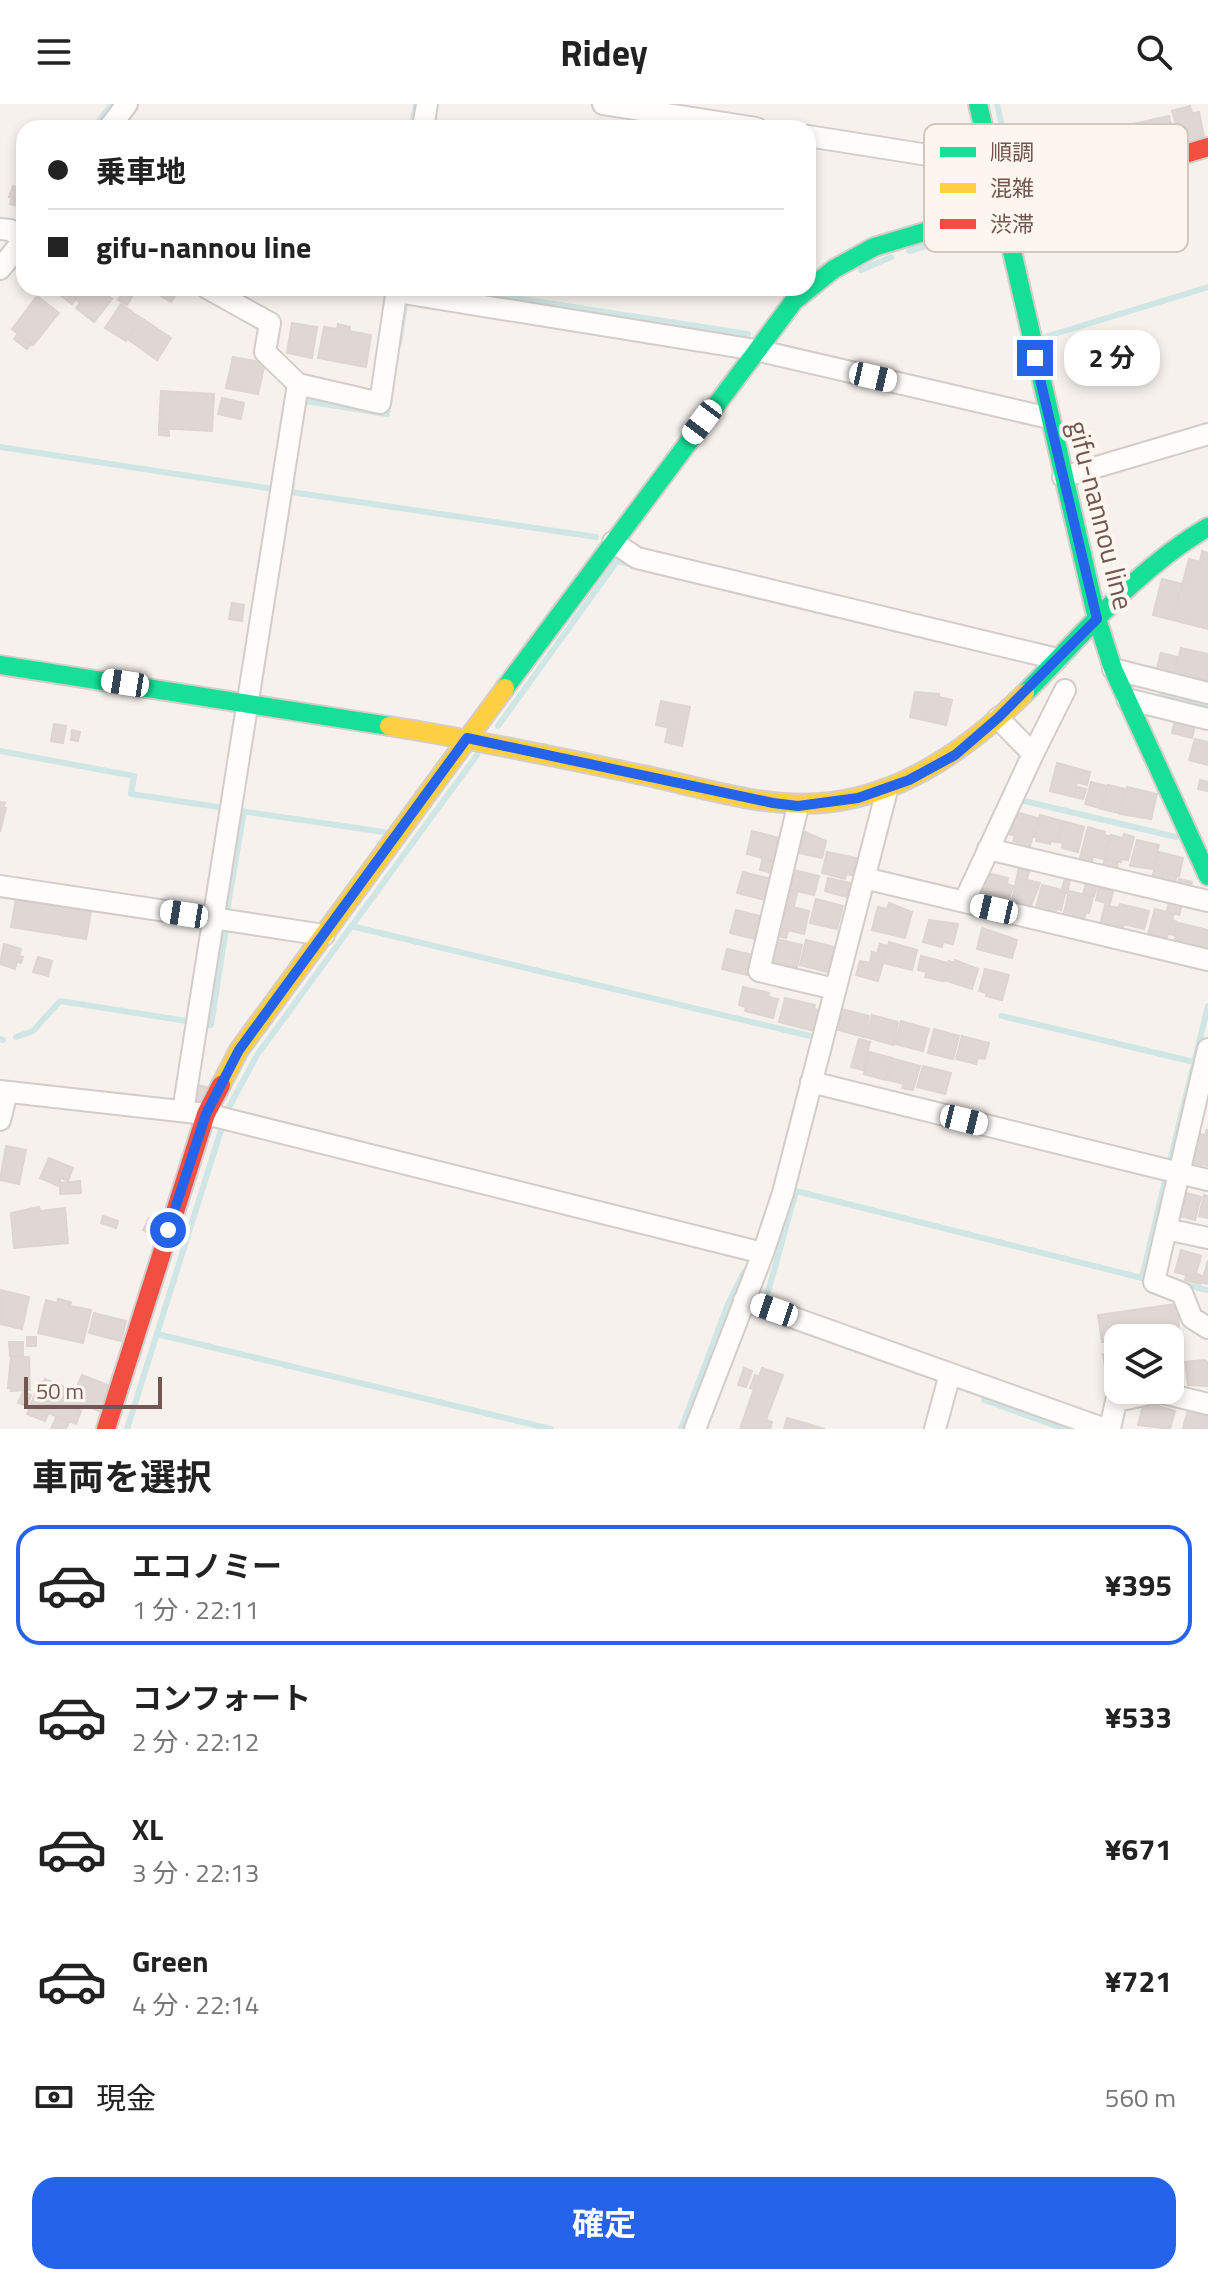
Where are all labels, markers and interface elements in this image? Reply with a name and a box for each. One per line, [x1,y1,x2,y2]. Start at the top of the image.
text: Ridey [560,25,648,80]
icon: menu [32,30,76,74]
icon: search [1132,30,1176,74]
legend [924,124,1188,252]
text: 順調 [990,135,1034,169]
text: 乗車地 [96,148,186,194]
text: 混雑 [990,171,1034,205]
text: 渋滞 [990,207,1034,241]
text: gifu-nannou line [96,224,311,270]
callout: 2 分 [1063,330,1159,386]
text: 2 分 [1089,338,1135,377]
route end [1017,340,1053,376]
car [847,360,899,394]
car [678,396,726,448]
street label: gifu-nannou line [1057,416,1146,614]
car [99,667,151,699]
car [968,892,1020,926]
car [158,898,210,930]
car [938,1103,990,1137]
route start [150,1212,186,1248]
car [747,1291,801,1329]
map controls [1104,1324,1184,1404]
button: layers [1104,1324,1184,1404]
scale bar [24,1373,162,1409]
text: 50 m [36,1374,84,1408]
text: 車両を選択 [32,1449,212,1504]
text: エコノミー [132,1543,282,1589]
icon: car [36,1549,108,1621]
text: ¥395 [1105,1562,1172,1608]
text: 1 分 · 22:11 [132,1590,259,1629]
text: コンフォート [132,1675,311,1721]
icon: car [36,1681,108,1753]
text: ¥533 [1105,1694,1172,1740]
text: 2 分 · 22:12 [132,1722,259,1761]
text: XL [132,1806,163,1852]
icon: car [36,1813,108,1885]
text: ¥671 [1105,1826,1172,1872]
text: 3 分 · 22:13 [132,1853,259,1892]
text: Green [132,1938,209,1984]
icon: car [36,1945,108,2017]
text: ¥721 [1105,1958,1172,2004]
text: 4 分 · 22:14 [132,1985,259,2024]
icon: cash [32,2075,76,2119]
text: 現金 [96,2075,156,2121]
text: 560 m [1105,2078,1176,2117]
button: 確定 [32,2177,1176,2269]

